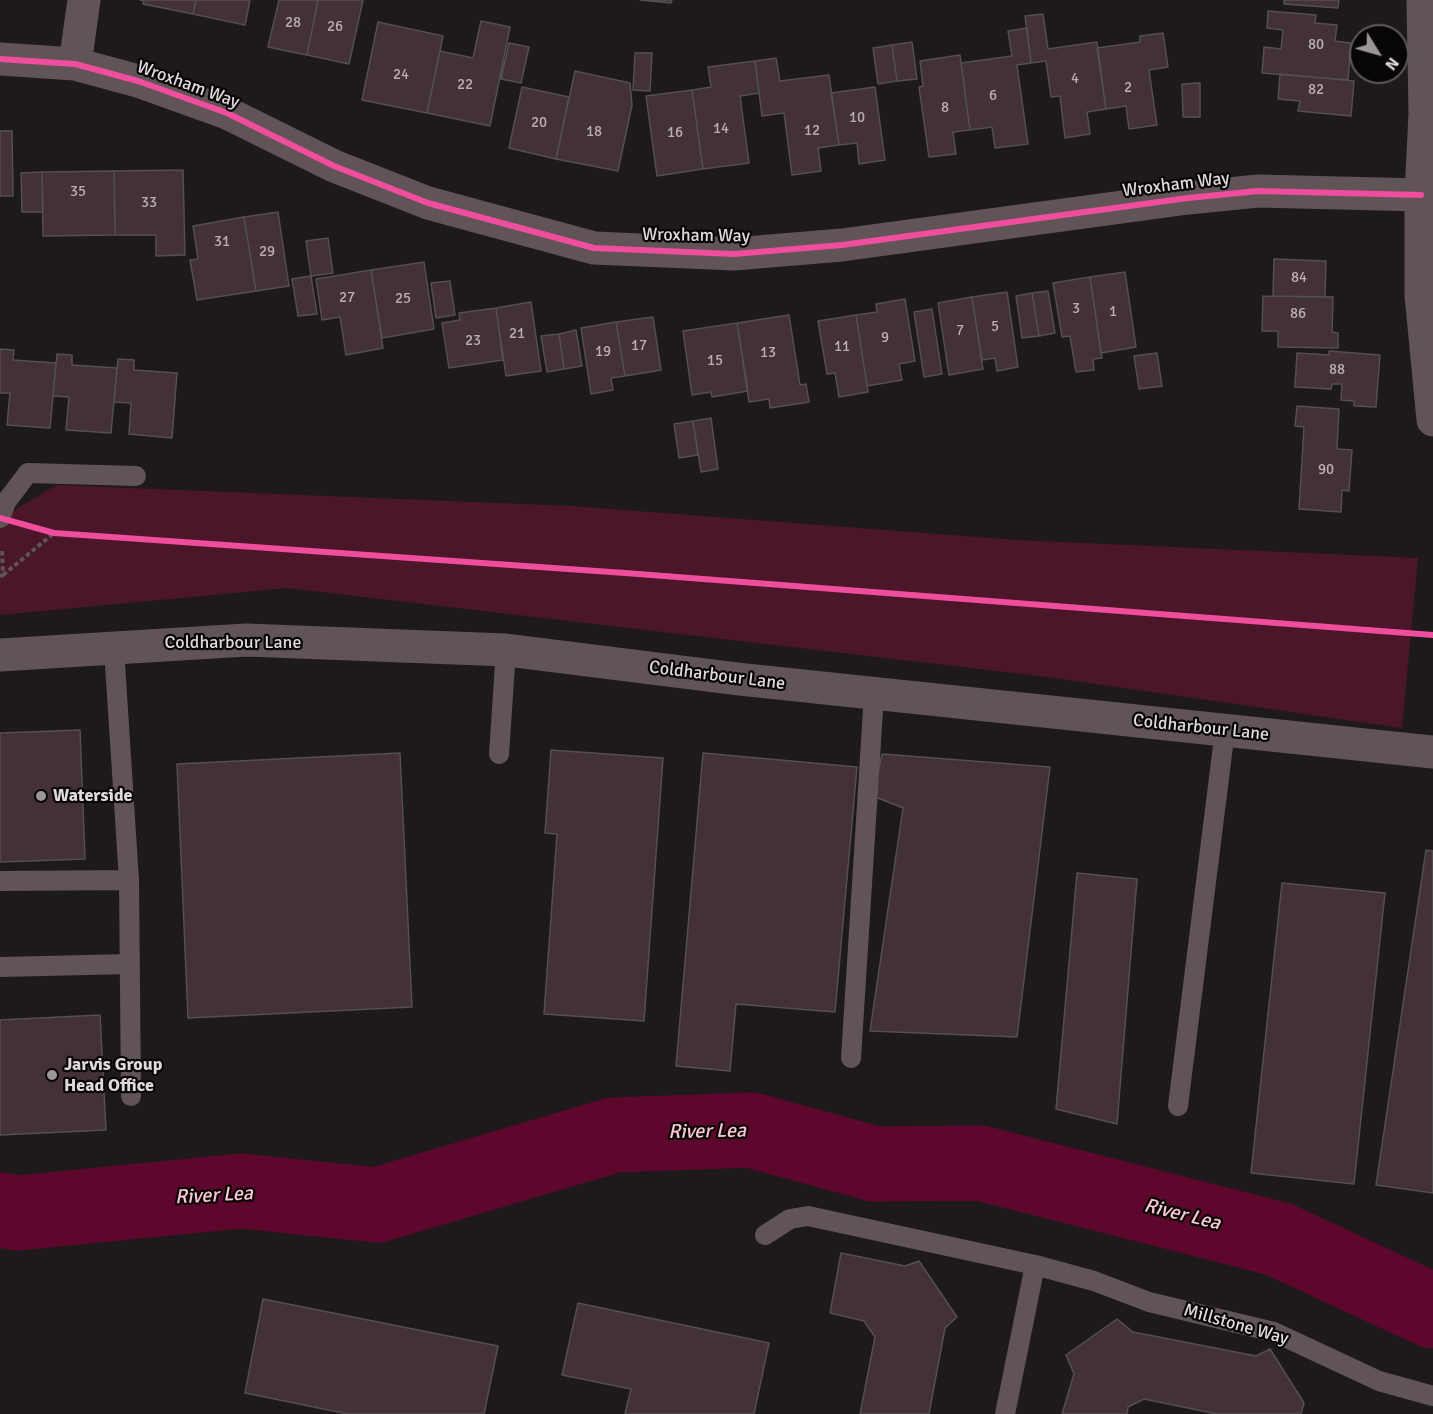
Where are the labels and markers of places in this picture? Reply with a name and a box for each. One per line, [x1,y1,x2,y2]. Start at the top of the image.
place label: Waterside [53,785,133,807]
marker: Waterside [34,789,48,803]
place label: Jarvis Group Head Office [64,1054,162,1096]
marker: Jarvis Group Head Office [45,1068,59,1082]

